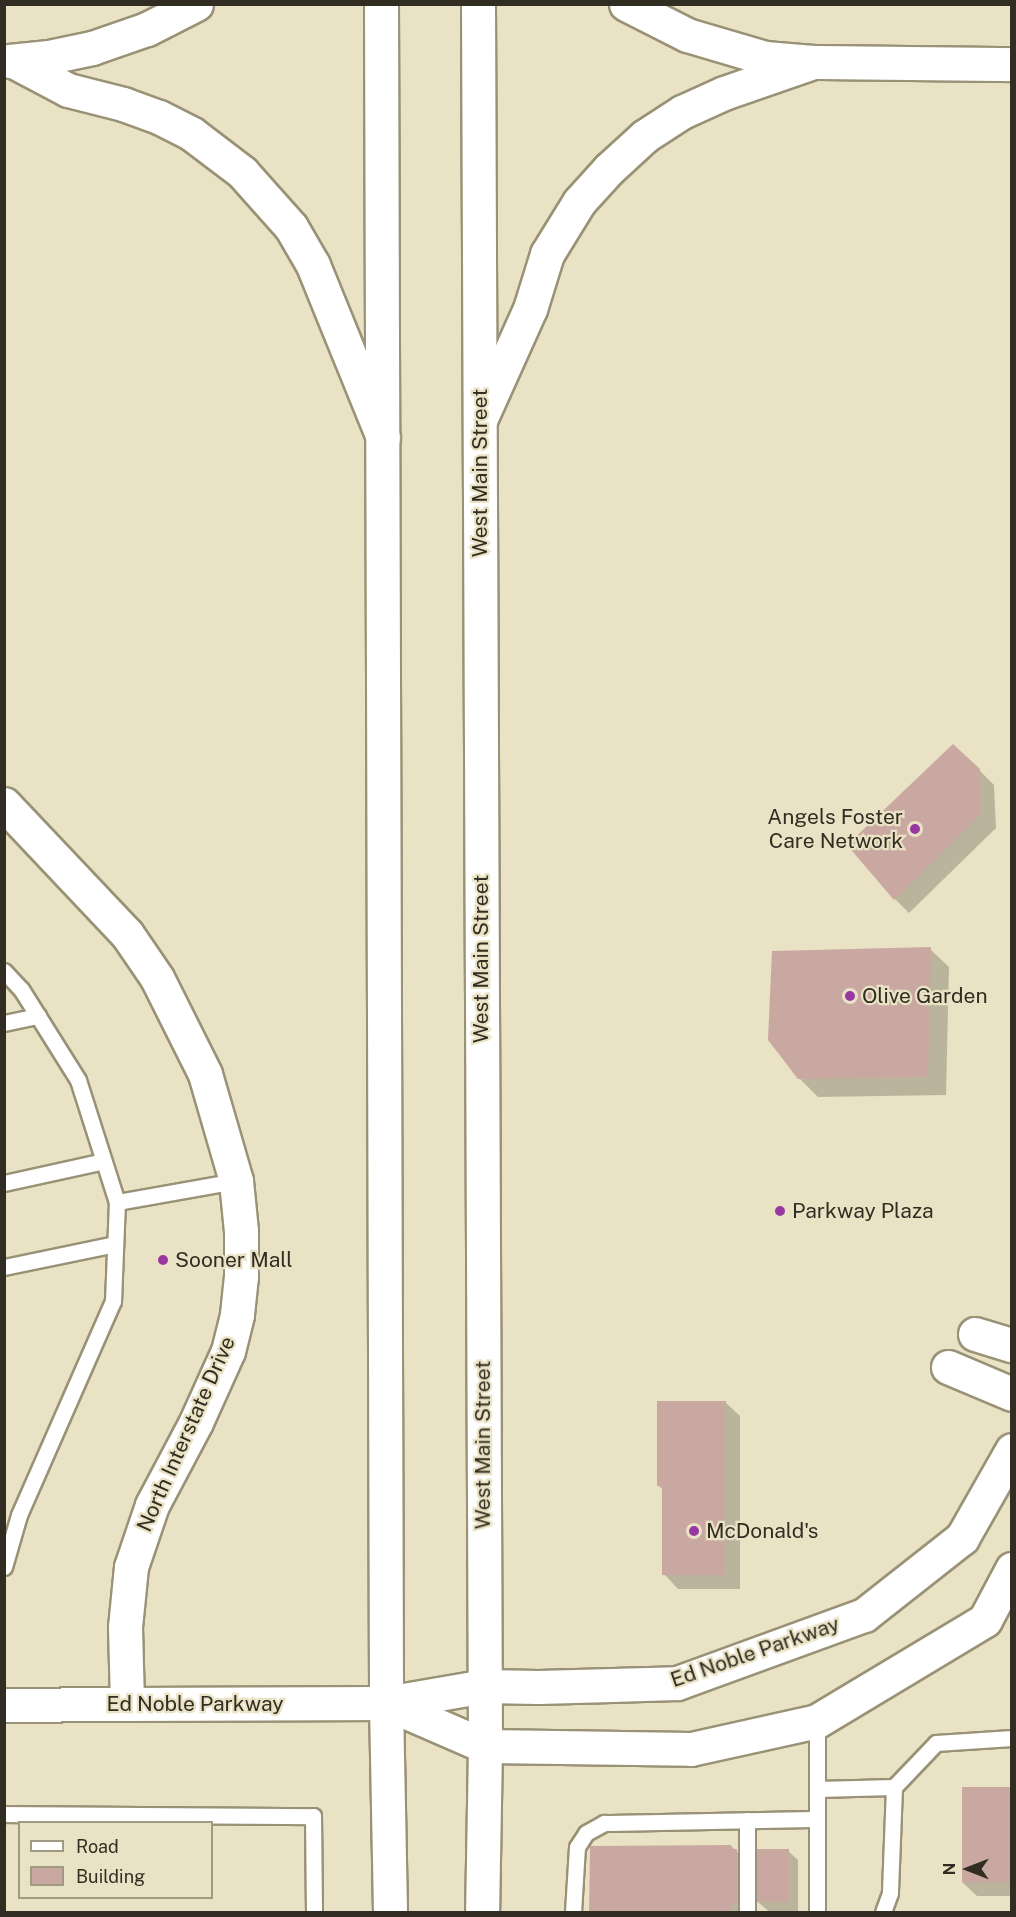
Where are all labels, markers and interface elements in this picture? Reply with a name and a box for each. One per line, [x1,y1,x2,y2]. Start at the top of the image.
street label: West Main Street [467,389,493,557]
place label: Angels Foster Care Network [767,804,903,854]
marker: Angels Foster Care Network [908,822,922,836]
street label: West Main Street [468,875,494,1043]
place label: Olive Garden [862,983,988,1009]
marker: Olive Garden [843,989,857,1003]
place label: Parkway Plaza [792,1198,934,1224]
marker: Parkway Plaza [773,1204,787,1218]
place label: Sooner Mall [175,1247,293,1273]
marker: Sooner Mall [156,1253,170,1267]
street label: North Interstate Drive [132,1332,240,1536]
street label: West Main Street [470,1361,496,1529]
place label: McDonald's [706,1518,818,1544]
marker: McDonald's [687,1524,701,1538]
street label: Ed Noble Parkway [667,1611,843,1693]
street label: Ed Noble Parkway [106,1691,284,1717]
legend [18,1821,213,1899]
text: Road [76,1836,119,1857]
north arrow [938,1839,998,1899]
text: N [940,1863,959,1875]
text: Building [76,1866,145,1887]

